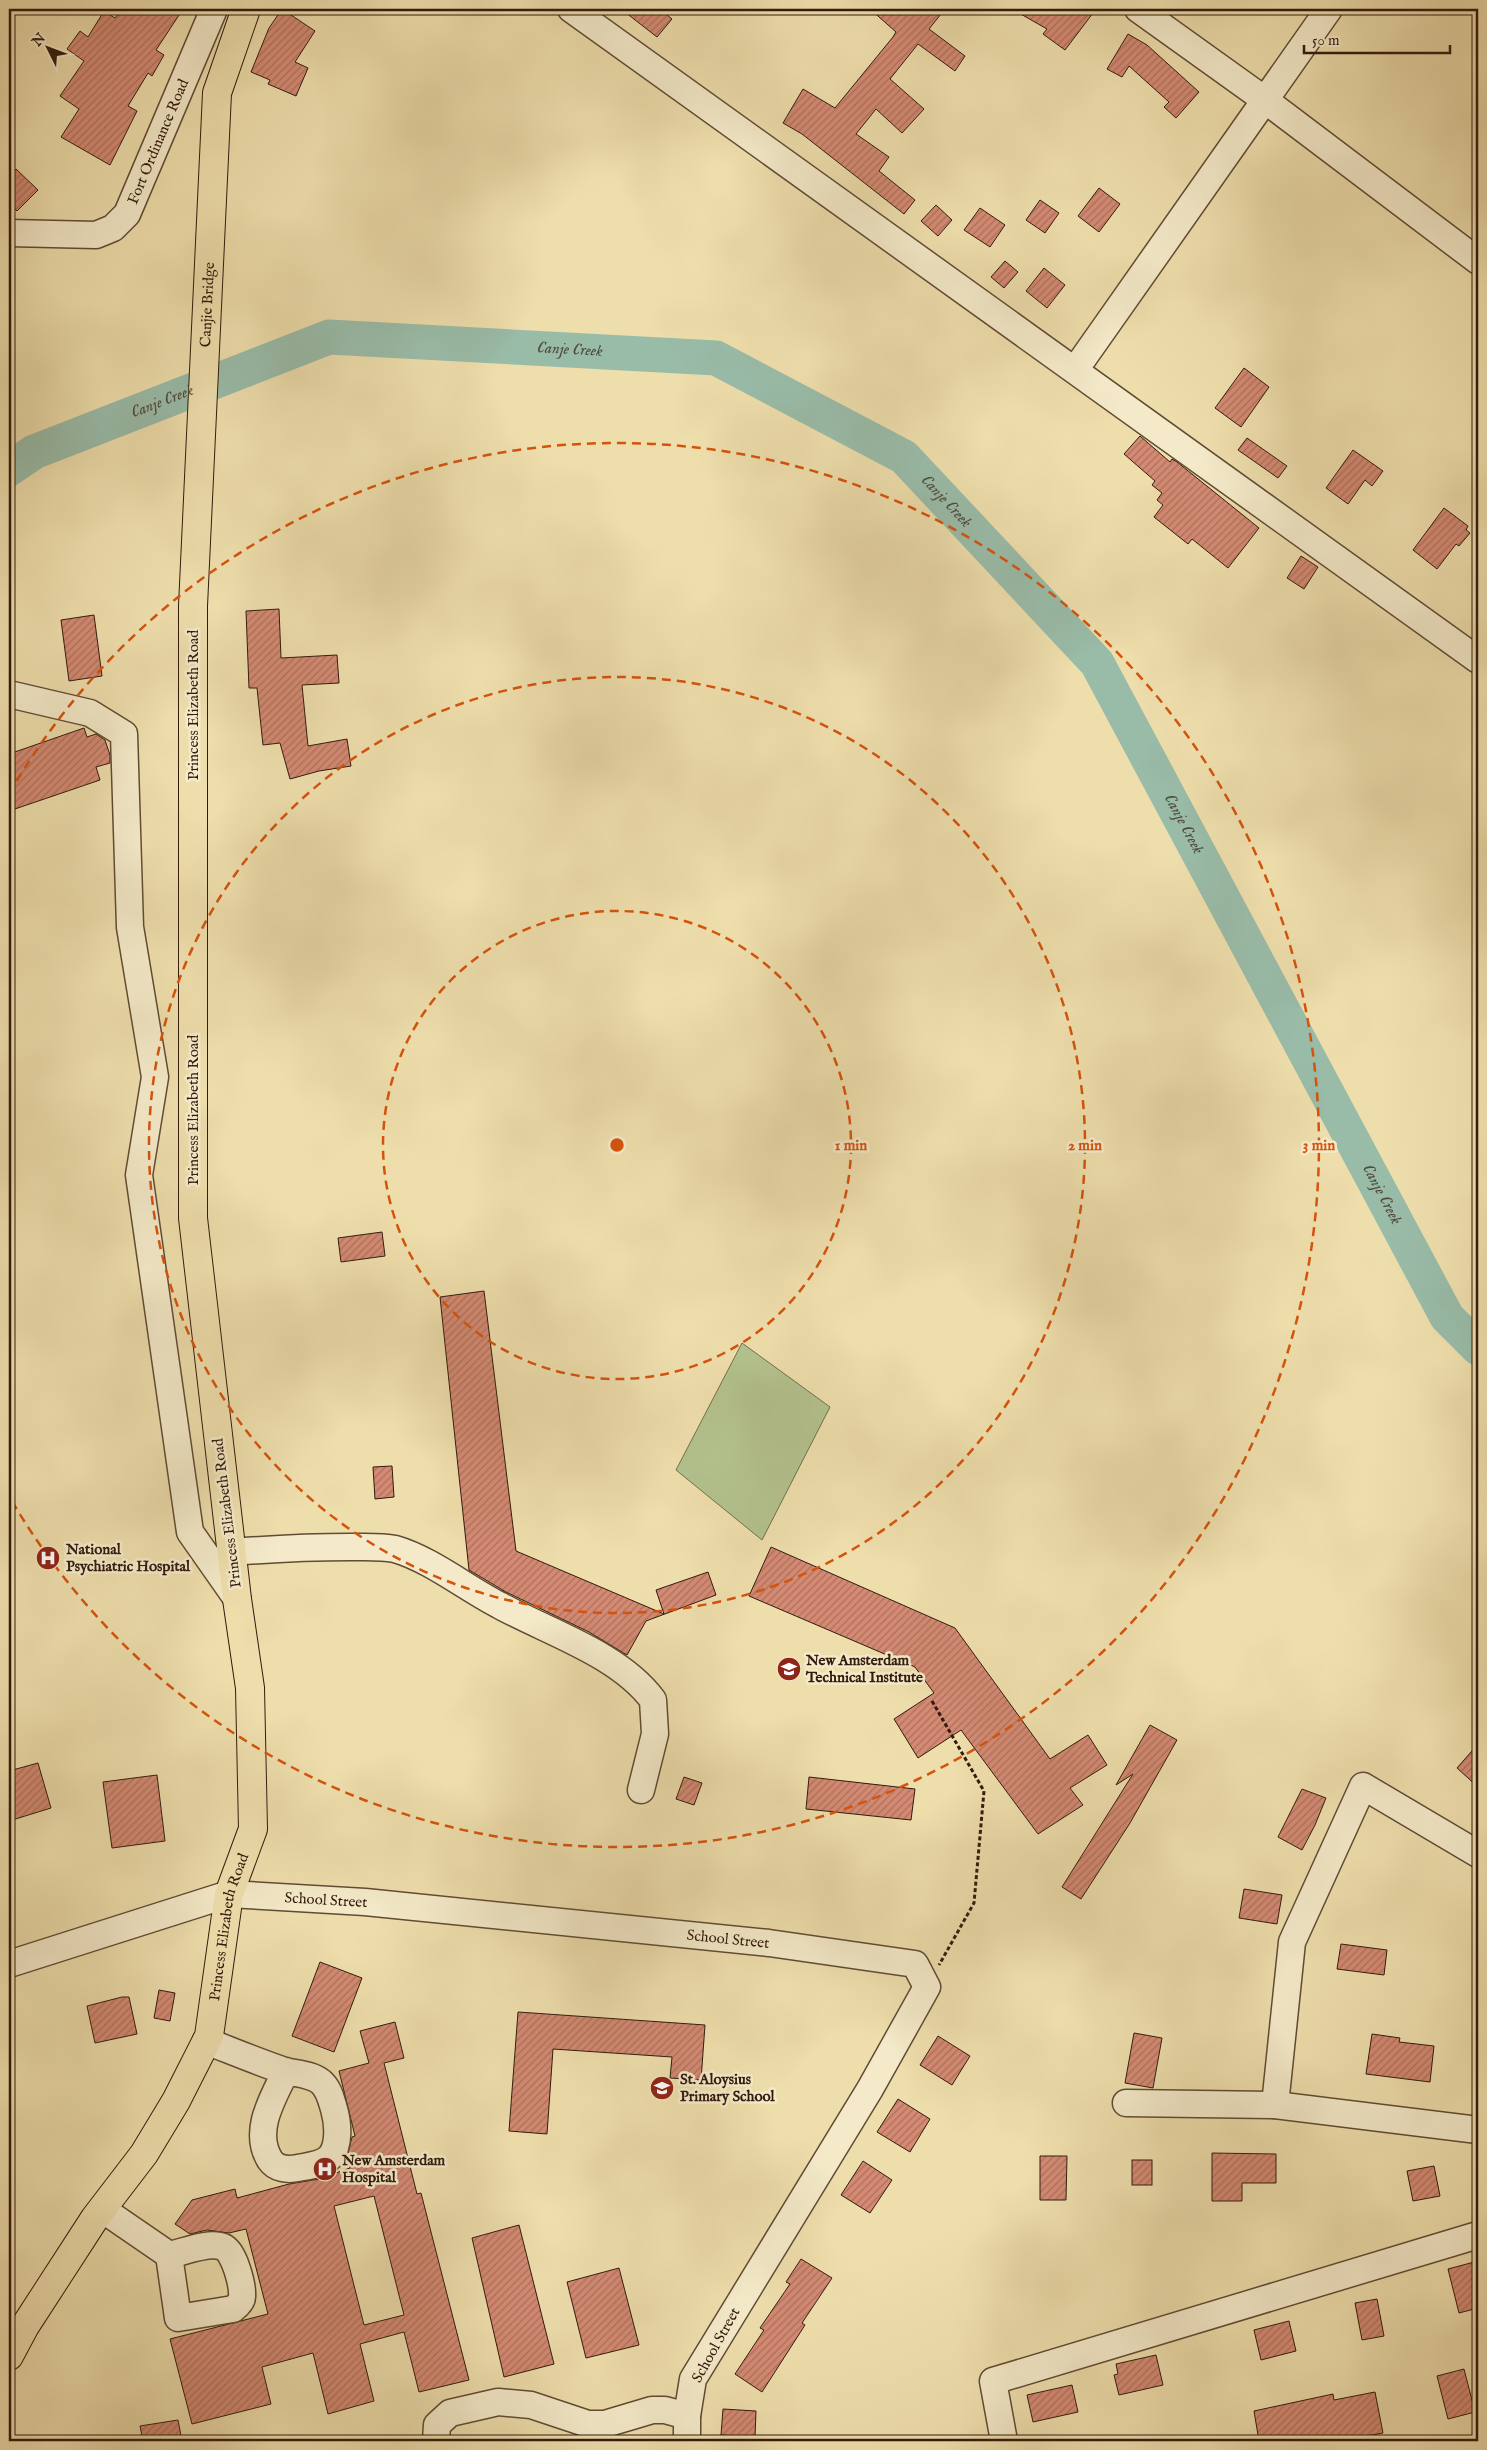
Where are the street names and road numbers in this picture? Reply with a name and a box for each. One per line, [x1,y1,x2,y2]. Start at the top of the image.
street label: Fort Ordinance Road [123,75,193,207]
street label: Canjie Bridge [196,261,219,348]
street label: Princess Elizabeth Road [184,629,203,780]
street label: Princess Elizabeth Road [184,1034,203,1185]
street label: Princess Elizabeth Road [208,1436,246,1589]
street label: Princess Elizabeth Road [205,1850,253,2002]
street label: School Street [284,1888,368,1912]
street label: School Street [686,1925,770,1952]
street label: School Street [688,2304,744,2386]

